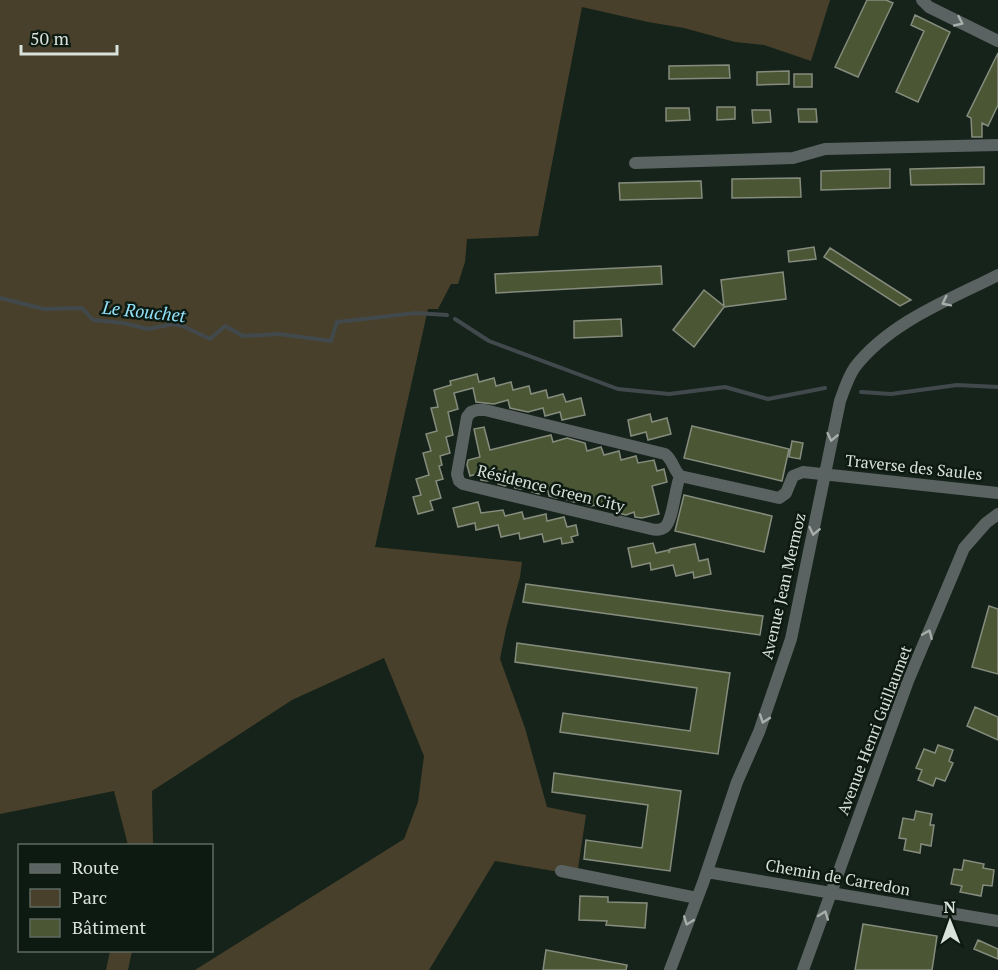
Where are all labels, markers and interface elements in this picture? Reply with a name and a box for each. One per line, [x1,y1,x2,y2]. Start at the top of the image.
one-way arrow [952,14,963,26]
scale bar [21,18,117,56]
text: 50 m [30,26,70,50]
one-way arrow [941,294,952,306]
water label: Le Rouchet [100,295,188,327]
one-way arrow [826,432,839,442]
street label: Traverse des Saules [844,449,984,485]
street label: Résidence Green City [475,459,628,517]
street label: Avenue Jean Mermoz [755,511,811,661]
one-way arrow [808,525,821,535]
one-way arrow [921,629,933,640]
street label: Avenue Henri Guillaumet [831,642,917,818]
one-way arrow [758,713,771,724]
legend [18,844,213,952]
street label: Chemin de Carredon [764,853,913,901]
text: Route [72,855,119,879]
text: Parc [72,885,107,909]
north arrow [920,892,980,952]
text: N [943,896,956,918]
one-way arrow [816,910,829,921]
text: Bâtiment [72,915,147,939]
one-way arrow [683,915,695,926]

